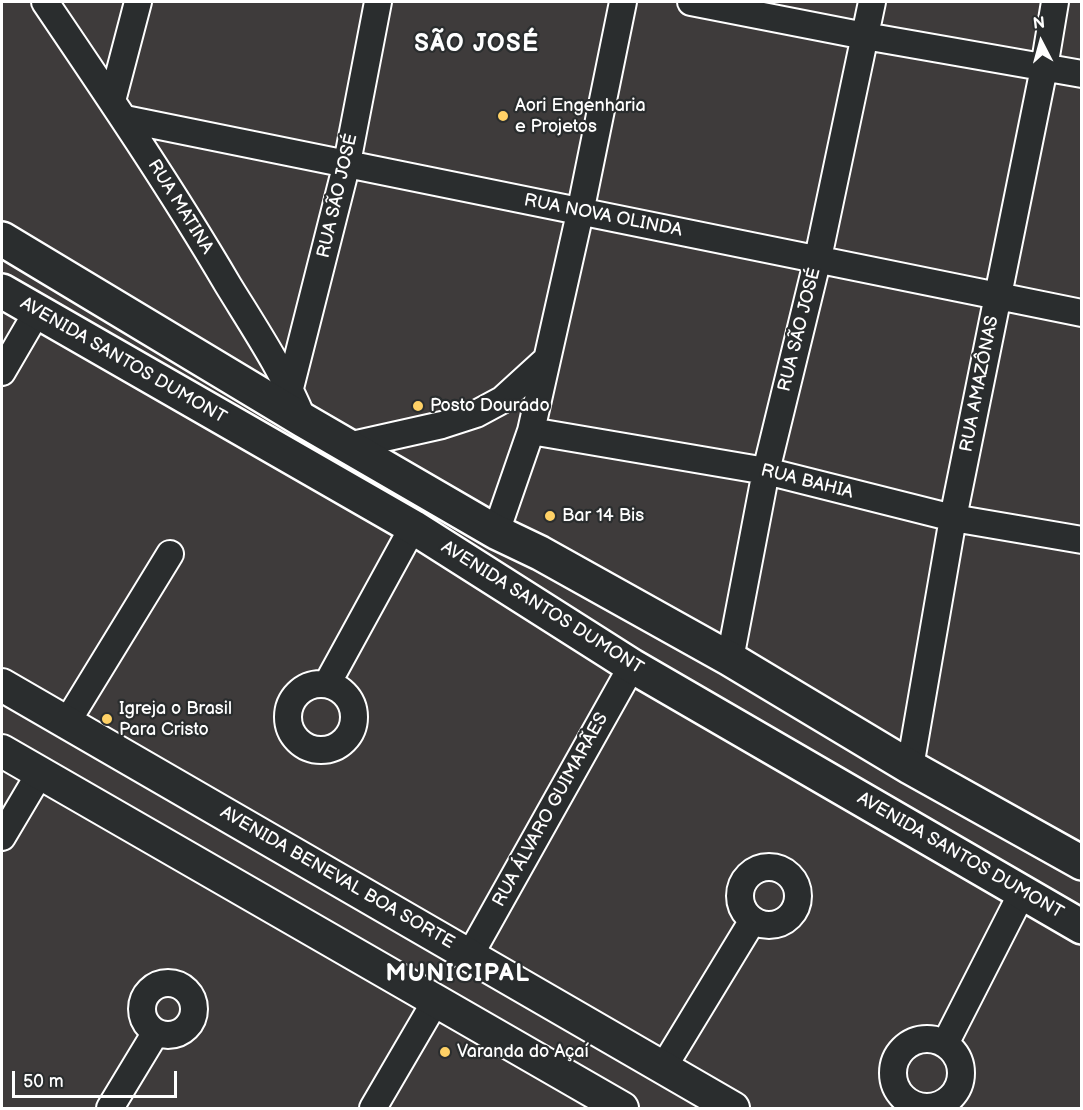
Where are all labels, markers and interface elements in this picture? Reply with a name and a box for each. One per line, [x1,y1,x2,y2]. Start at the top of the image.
north arrow [1011,12,1071,72]
text: N [1032,14,1046,34]
district label: SÃO JOSÉ [414,31,540,59]
place label: Aori Engenharia e Projetos [515,95,646,138]
marker: Aori Engenharia e Projetos [496,109,510,123]
street label: RUA SÃO JOSÉ [313,132,363,260]
street label: RUA MATINA [142,156,218,258]
street label: RUA NOVA OLINDA [522,190,684,242]
street label: RUA SÃO JOSÉ [774,266,826,394]
street label: AVENIDA SANTOS DUMONT [16,293,230,429]
street label: RUA AMAZÔNAS [956,314,1004,454]
place label: Posto Dourado [430,395,550,417]
marker: Posto Dourado [411,399,425,413]
street label: RUA BAHIA [759,460,855,504]
place label: Bar 14 Bis [562,505,644,527]
marker: Bar 14 Bis [543,509,557,523]
street label: AVENIDA SANTOS DUMONT [437,537,647,679]
place label: Igreja o Brasil Para Cristo [119,698,232,740]
street label: RUA ÁLVARO GUIMARÃES [489,709,613,911]
marker: Igreja o Brasil Para Cristo [100,712,114,726]
street label: AVENIDA SANTOS DUMONT [853,788,1067,924]
street label: AVENIDA BENEVAL BOA SORTE [216,802,458,954]
district label: MUNICIPAL [386,961,530,989]
place label: Varanda do Açaí [457,1041,589,1063]
marker: Varanda do Açaí [438,1045,452,1059]
scale bar [15,1059,180,1097]
text: 50 m [23,1071,64,1092]

